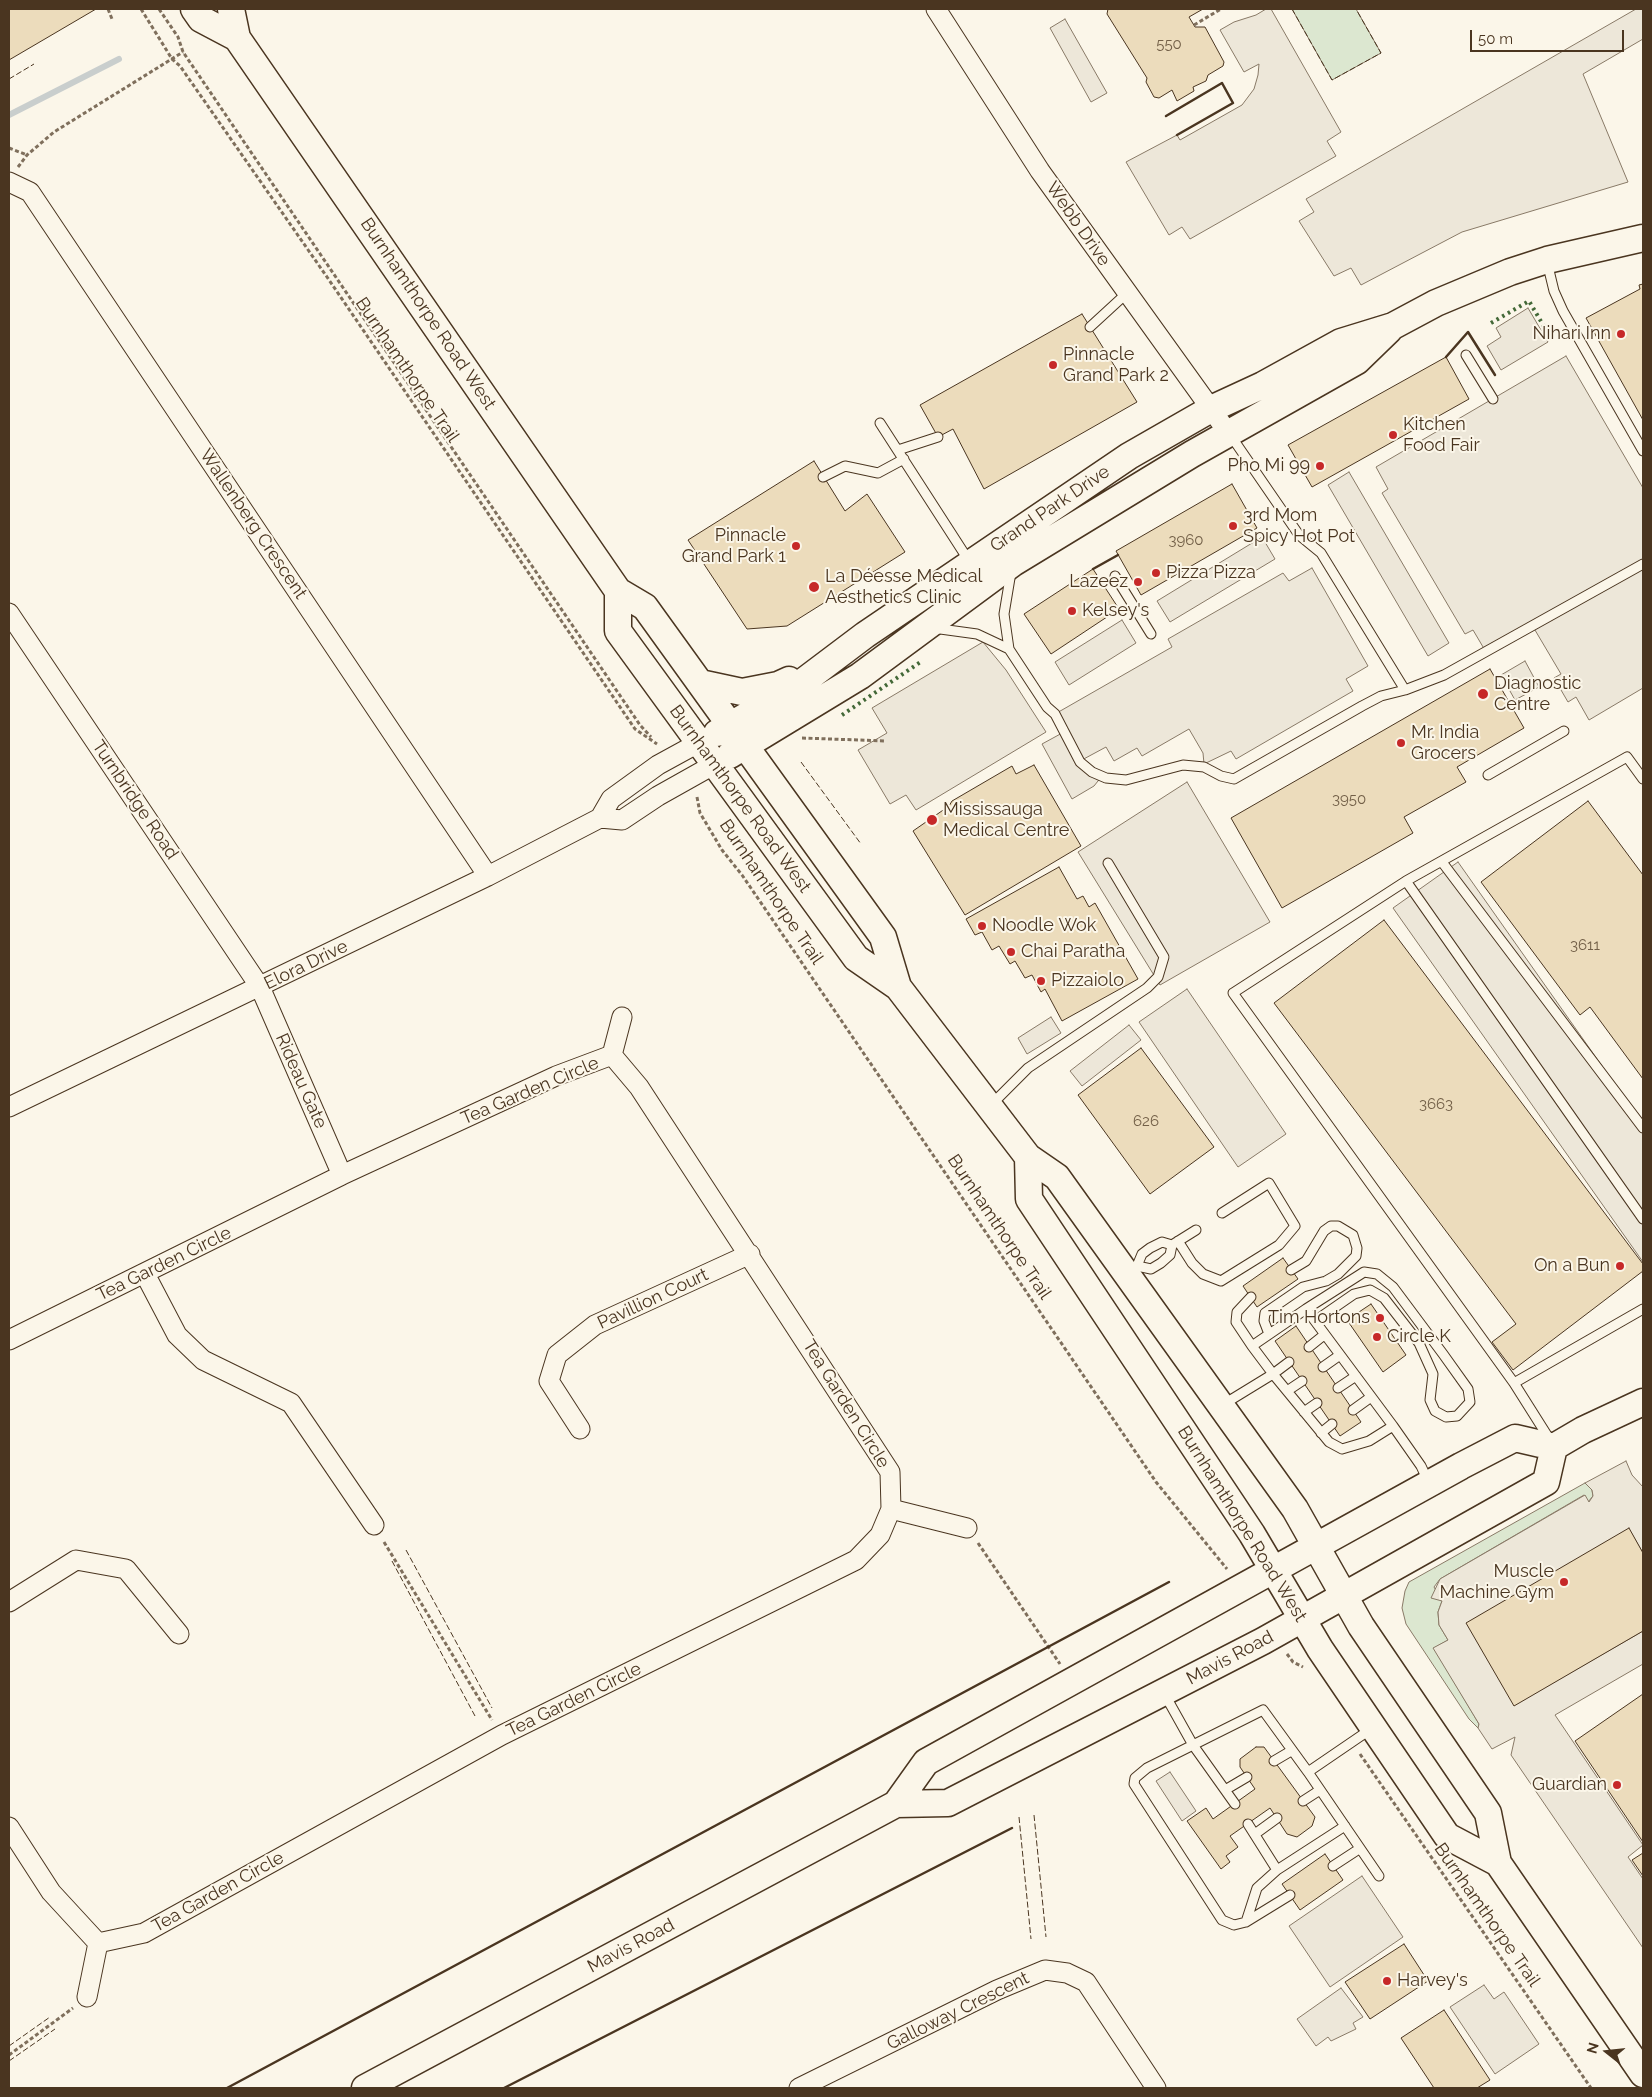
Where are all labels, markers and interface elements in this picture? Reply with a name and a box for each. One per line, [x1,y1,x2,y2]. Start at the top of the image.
scale bar [1472,20,1626,52]
text: 50 m [1478,30,1513,48]
house number: 550 [1156,35,1182,53]
street label: Webb Drive [1041,178,1115,270]
street label: Burnhamthorpe Road West [356,214,500,414]
street label: Burnhamthorpe Trail [350,293,464,447]
place label: Nihari Inn [1533,323,1611,345]
marker: Nihari Inn [1615,328,1627,340]
place label: Pinnacle Grand Park 2 [1063,344,1169,386]
marker: Pinnacle Grand Park 2 [1047,359,1059,371]
place label: Kitchen Food Fair [1403,414,1480,456]
marker: Kitchen Food Fair [1387,429,1399,441]
street label: Wallenberg Crescent [195,445,311,603]
place label: Pho Mi 99 [1228,455,1310,477]
marker: Pho Mi 99 [1314,460,1326,472]
street label: Grand Park Drive [986,461,1114,557]
place label: 3rd Mom Spicy Hot Pot [1243,505,1355,548]
marker: 3rd Mom Spicy Hot Pot [1227,520,1239,532]
place label: Pinnacle Grand Park 1 [682,525,786,568]
house number: 3960 [1168,531,1204,549]
marker: Pinnacle Grand Park 1 [790,540,802,552]
place label: Pizza Pizza [1166,562,1256,584]
place label: La Déesse Medical Aesthetics Clinic [825,566,982,608]
marker: Pizza Pizza [1150,567,1162,579]
place label: Lazeez [1069,571,1128,593]
marker: Lazeez [1132,576,1144,588]
marker: La Déesse Medical Aesthetics Clinic [807,580,821,594]
place label: Kelsey's [1082,600,1149,622]
marker: Kelsey's [1066,605,1078,617]
place label: Diagnostic Centre [1494,673,1581,716]
marker: Diagnostic Centre [1476,687,1490,701]
street label: Burnhamthorpe Road West [665,701,815,897]
place label: Mr. India Grocers [1411,722,1479,764]
street label: Turnbridge Road [87,736,183,864]
marker: Mr. India Grocers [1395,737,1407,749]
house number: 3950 [1332,790,1366,808]
place label: Mississauga Medical Centre [943,799,1069,842]
marker: Mississauga Medical Centre [925,813,939,827]
street label: Burnhamthorpe Trail [714,815,828,969]
place label: Noodle Wok [992,915,1096,937]
marker: Noodle Wok [976,920,988,932]
street label: Elora Drive [261,936,351,994]
house number: 3611 [1570,936,1600,954]
place label: Chai Paratha [1021,941,1125,963]
marker: Chai Paratha [1005,946,1017,958]
place label: Pizzaiolo [1051,970,1124,992]
marker: Pizzaiolo [1035,975,1047,987]
street label: Rideau Gate [270,1030,332,1132]
street label: Tea Garden Circle [458,1052,602,1130]
house number: 3663 [1419,1095,1453,1113]
house number: 626 [1133,1112,1159,1130]
street label: Burnhamthorpe Trail [942,1150,1056,1304]
street label: Tea Garden Circle [93,1222,235,1306]
place label: On a Bun [1534,1255,1610,1277]
marker: On a Bun [1614,1260,1626,1272]
street label: Pavillion Court [594,1264,712,1334]
place label: Tim Hortons [1268,1307,1370,1329]
marker: Tim Hortons [1374,1312,1386,1324]
place label: Circle K [1387,1326,1451,1348]
marker: Circle K [1371,1331,1383,1343]
street label: Tea Garden Circle [798,1336,894,1472]
street label: Burnhamthorpe Road West [1173,1422,1311,1626]
place label: Muscle Machine Gym [1440,1561,1554,1604]
marker: Muscle Machine Gym [1558,1576,1570,1588]
street label: Mavis Road [1183,1626,1277,1690]
street label: Tea Garden Circle [503,1658,645,1742]
place label: Guardian [1532,1774,1607,1796]
marker: Guardian [1611,1779,1623,1791]
street label: Burnhamthorpe Trail [1429,1839,1545,1991]
street label: Tea Garden Circle [148,1847,288,1937]
street label: Mavis Road [584,1914,678,1978]
street label: Galloway Crescent [883,1967,1033,2055]
place label: Harvey's [1397,1970,1468,1992]
marker: Harvey's [1381,1975,1393,1987]
north arrow [1582,2027,1632,2077]
text: N [1583,2041,1602,2055]

